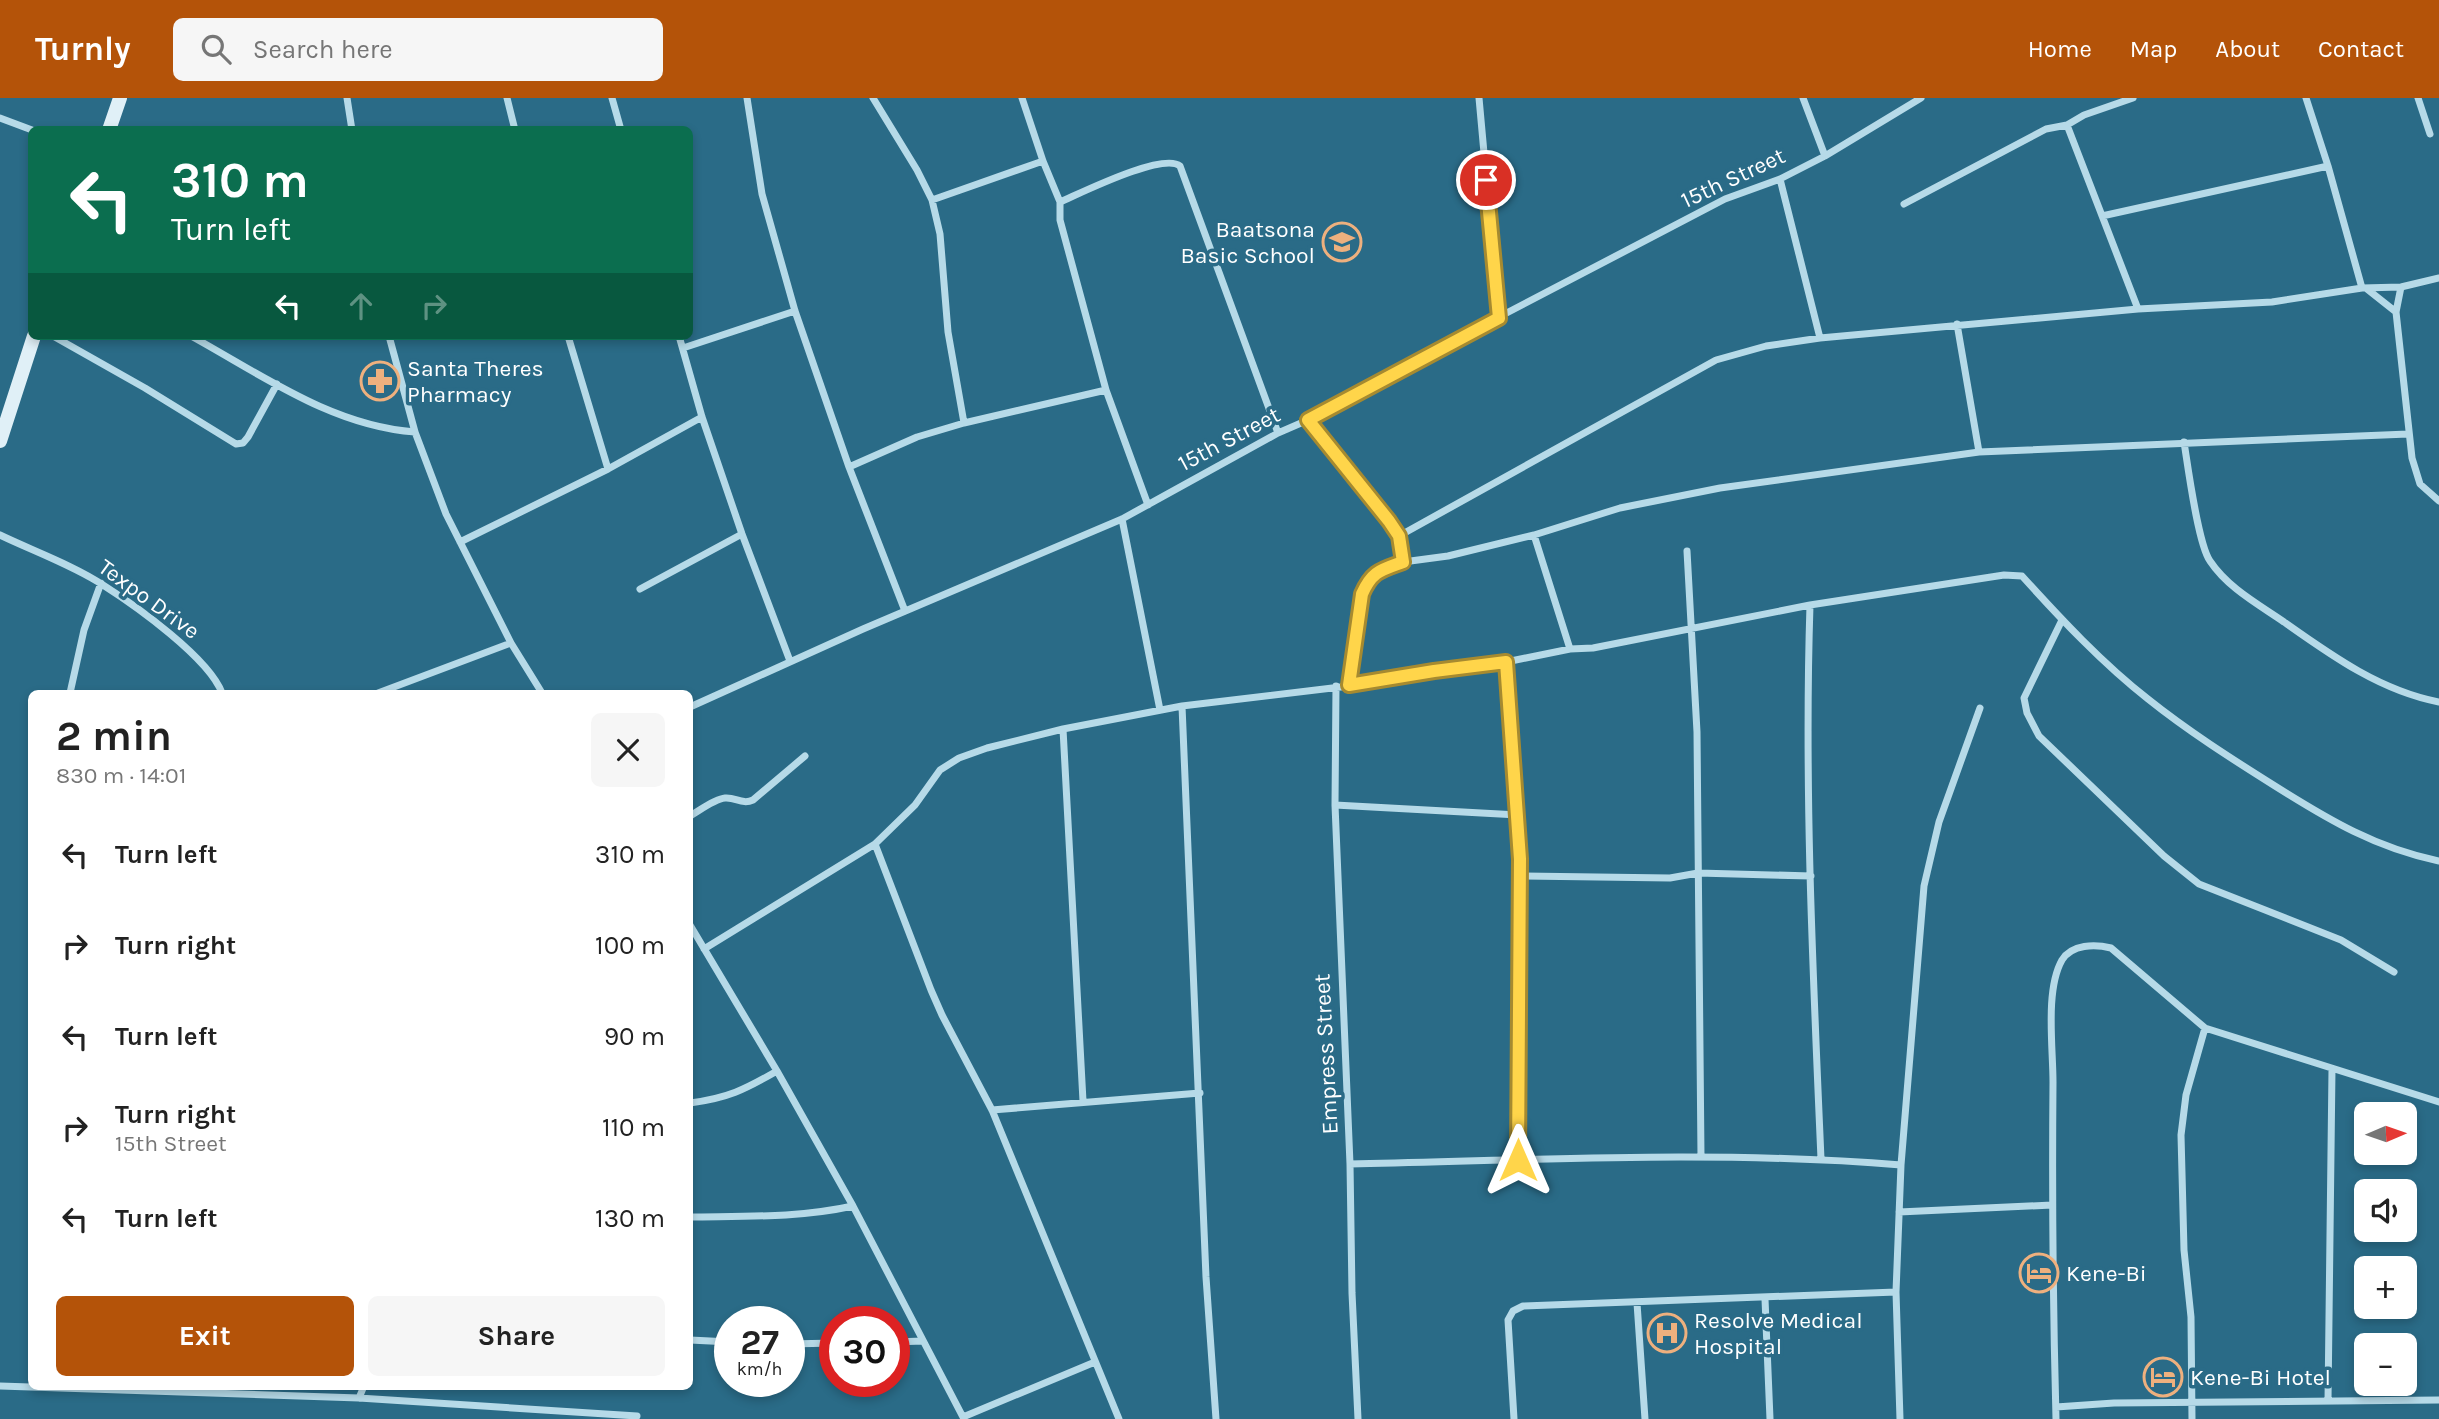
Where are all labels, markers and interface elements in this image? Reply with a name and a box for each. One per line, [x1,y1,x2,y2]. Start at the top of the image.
search box [173,18,663,81]
text: Turnly [35,30,131,68]
icon: search [197,30,235,68]
text: Search here [253,34,393,65]
text: Home [2028,35,2092,63]
text: Map [2130,35,2177,63]
text: About [2215,35,2280,63]
text: Contact [2318,35,2404,63]
street label: 15th Street [1677,142,1790,214]
pin [1456,150,1516,210]
text: 310 m [171,152,309,209]
icon: left [56,154,147,245]
icon: arrive [1467,161,1505,199]
text: Turn left [171,211,291,248]
place label: Baatsona Basic School [1181,216,1315,269]
school or university icon: Baatsona Basic School [1321,221,1363,263]
icon: left [269,287,307,325]
icon: ahead [342,287,380,325]
icon: right [415,287,453,325]
place label: Santa Theres Pharmacy [407,355,544,408]
pharmacy icon: Santa Theres Pharmacy [359,360,401,402]
street label: 15th Street [1173,401,1285,477]
street label: Texpo Drive [93,553,205,645]
text: 2 min [56,711,172,761]
button: close [591,713,665,787]
text: 830 m · 14:01 [56,762,186,789]
icon: left [56,836,94,874]
text: Turn left [115,839,217,870]
text: 310 m [595,839,665,870]
icon: right [56,927,94,965]
text: Turn right [115,930,236,961]
text: 100 m [595,930,665,961]
street label: Empress Street [1308,973,1344,1135]
icon: left [56,1018,94,1056]
text: Turn left [115,1021,217,1052]
text: 90 m [604,1021,665,1052]
text: Turn right [115,1099,236,1130]
north arrow [2354,1102,2417,1166]
map controls [2354,1102,2417,1396]
icon: right [56,1109,94,1147]
text: 110 m [602,1112,665,1143]
position arrow [1481,1123,1555,1197]
text: 15th Street [115,1130,227,1157]
button: sound [2354,1179,2417,1242]
icon: left [56,1200,94,1238]
text: Turn left [115,1203,217,1234]
text: 130 m [595,1203,665,1234]
hotel icon: Kene-Bi [2018,1252,2060,1294]
button: + [2354,1256,2417,1319]
place label: Kene-Bi [2066,1260,2147,1287]
button: Exit [56,1296,354,1376]
button: Share [368,1296,665,1376]
speed limit sign: 30 [819,1306,910,1397]
place label: Resolve Medical Hospital [1694,1307,1863,1360]
hospital icon: Resolve Medical Hospital [1646,1312,1688,1354]
text: 27 [740,1322,779,1363]
button: − [2354,1333,2417,1396]
hotel icon: Kene-Bi Hotel [2142,1356,2184,1398]
text: km/h [737,1358,782,1380]
place label: Kene-Bi Hotel [2190,1364,2331,1391]

